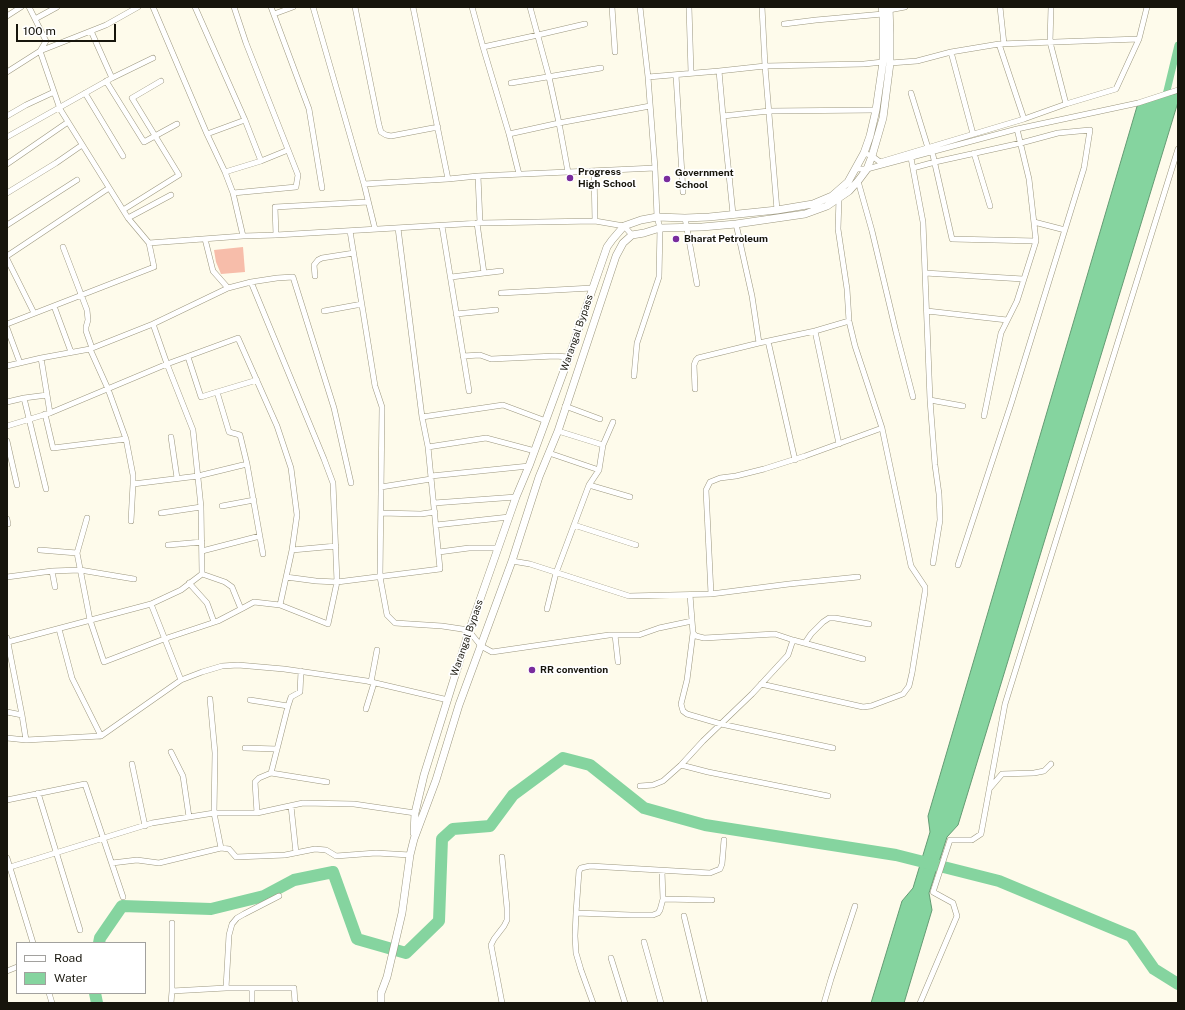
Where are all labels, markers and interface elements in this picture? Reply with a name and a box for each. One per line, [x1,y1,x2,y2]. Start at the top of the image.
scale bar [18,16,118,42]
text: 100 m [23,24,56,38]
place label: Progress High School [578,166,636,190]
place label: Government School [675,167,734,190]
marker: Progress High School [565,173,575,183]
marker: Government School [662,174,672,184]
place label: Bharat Petroleum [684,233,768,245]
marker: Bharat Petroleum [671,234,681,244]
street label: Warangal Bypass [558,293,596,373]
street label: Warangal Bypass [448,598,486,678]
place label: RR convention [540,664,608,676]
marker: RR convention [527,665,537,675]
legend [16,942,146,994]
text: Road [54,951,82,965]
text: Water [54,971,87,985]

